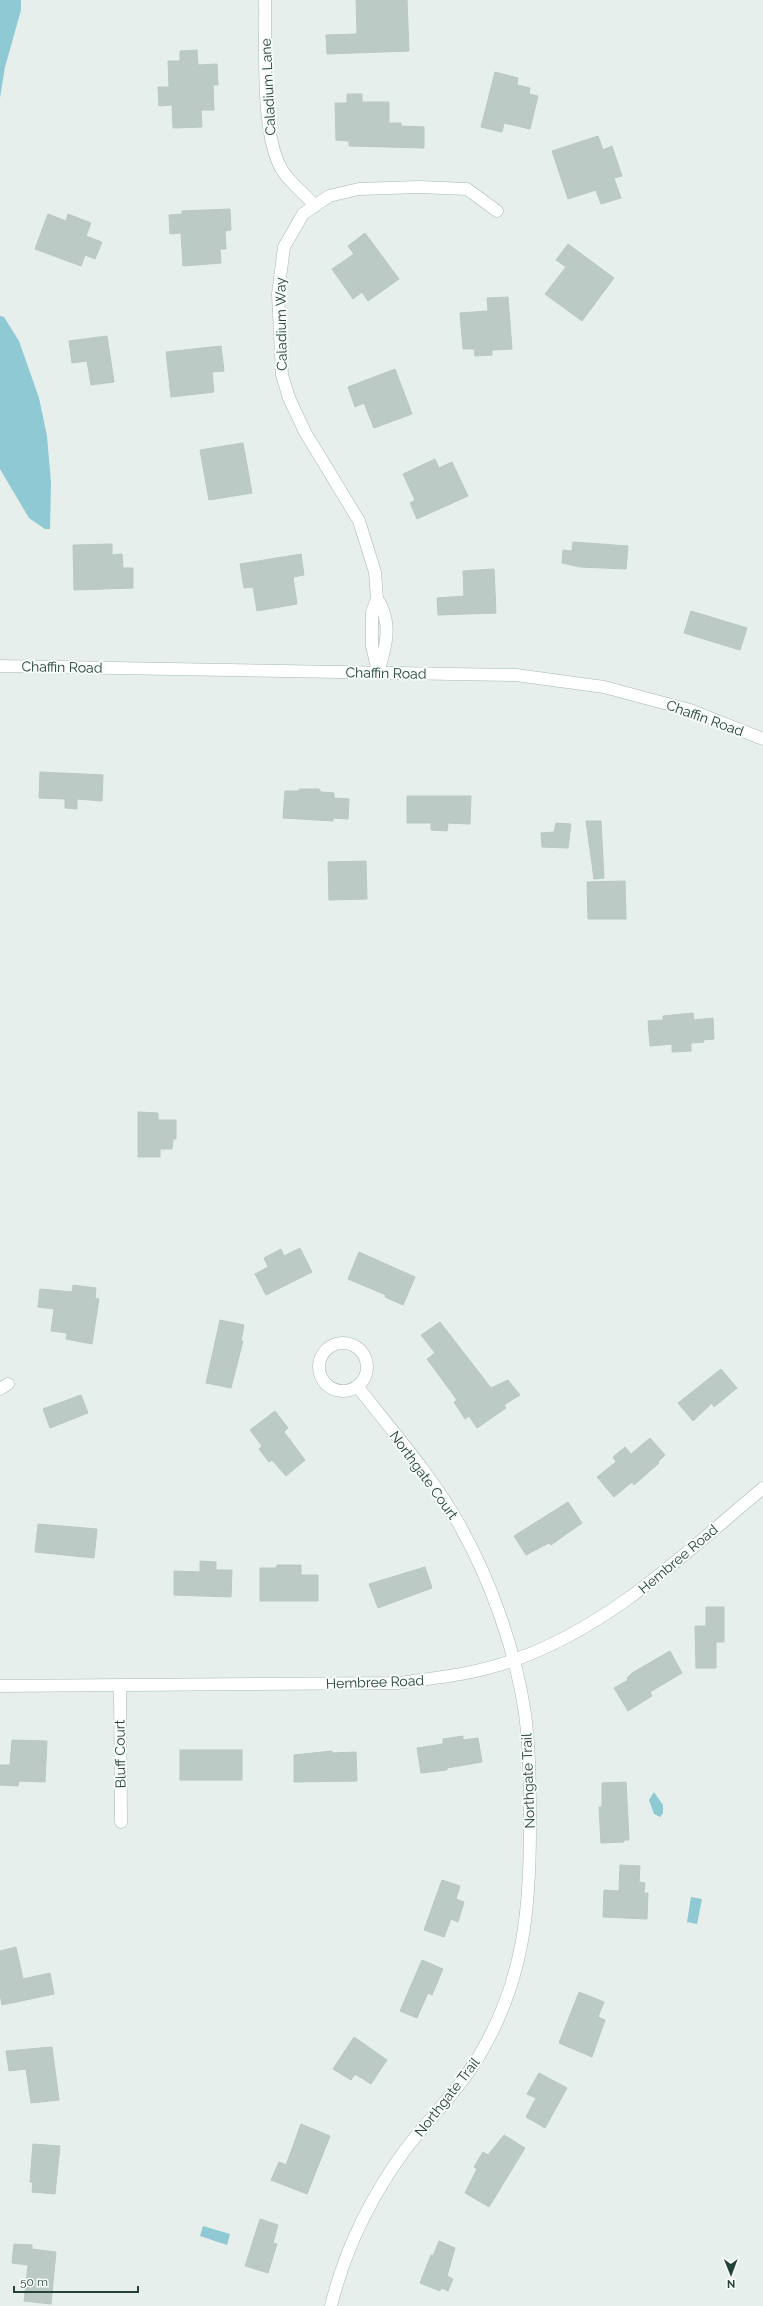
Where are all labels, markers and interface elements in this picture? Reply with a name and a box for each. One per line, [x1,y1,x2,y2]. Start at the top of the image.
street label: Caladium Lane [257,38,279,136]
street label: Caladium Way [272,277,290,371]
street label: Chaffin Road [21,658,103,676]
street label: Chaffin Road [345,664,427,682]
street label: Chaffin Road [664,697,746,739]
street label: Northgate Court [387,1428,462,1523]
street label: Hembree Road [635,1521,721,1597]
street label: Hembree Road [326,1672,424,1692]
street label: Bluff Court [111,1719,129,1788]
street label: Northgate Trail [518,1733,538,1829]
street label: Northgate Trail [411,2054,483,2140]
north arrow [711,2254,751,2294]
scale bar [14,2268,138,2294]
text: 50 m [20,2275,48,2289]
text: N [727,2277,735,2290]

